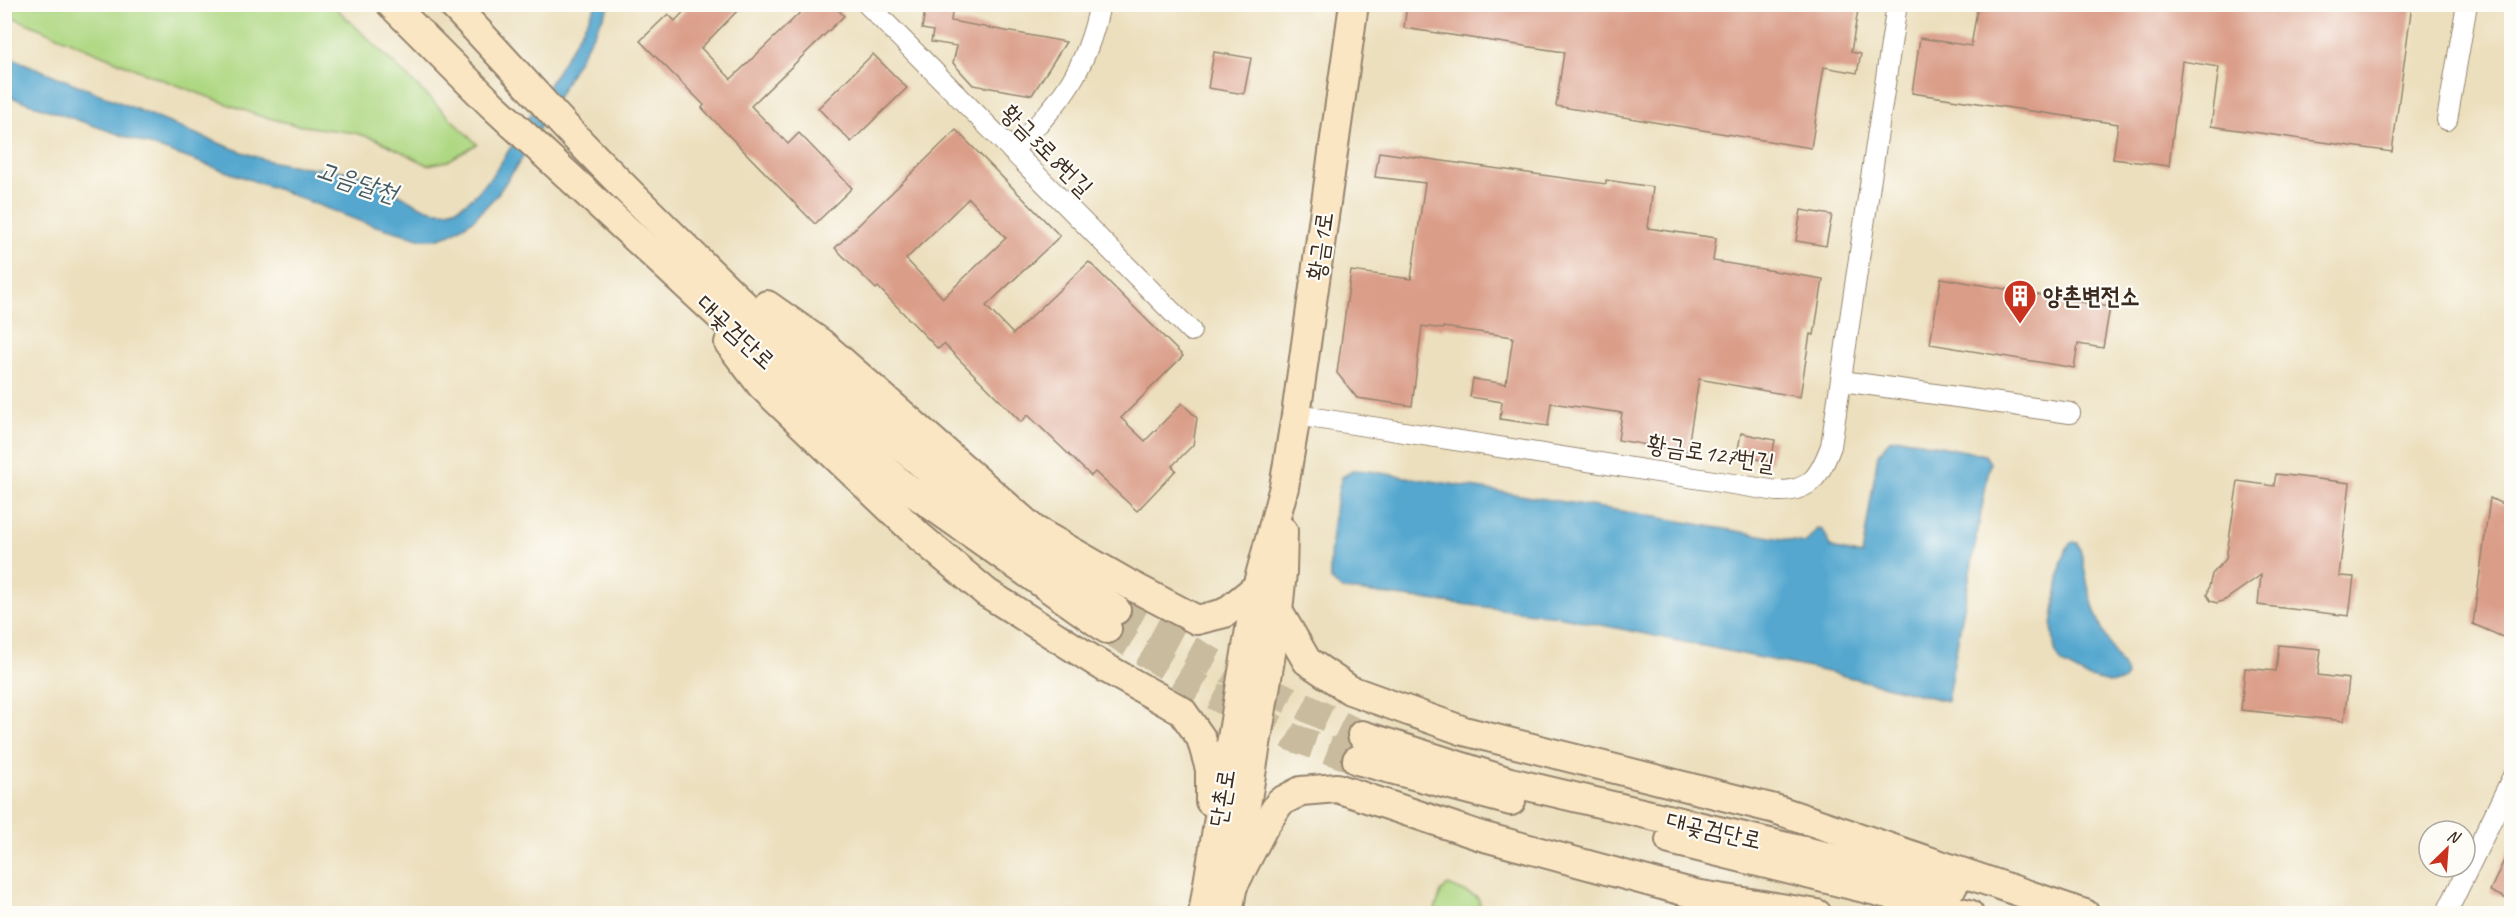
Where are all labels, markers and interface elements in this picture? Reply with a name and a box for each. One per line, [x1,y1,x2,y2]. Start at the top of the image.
street label: 황금3로8번길 [995,98,1099,202]
water label: 고음달천 [312,153,405,211]
street label: 황금1로 [1300,210,1340,282]
building icon: 양촌변전소 [2002,278,2038,325]
place label: 양촌변전소 [2043,281,2140,311]
street label: 대곶검단로 [690,288,782,376]
street label: 황금로127번길 [1645,428,1777,478]
street label: 단촌로 [1203,767,1241,829]
street label: 대곶검단로 [1664,805,1764,855]
north arrow [2417,819,2477,879]
text: N [2444,825,2464,849]

